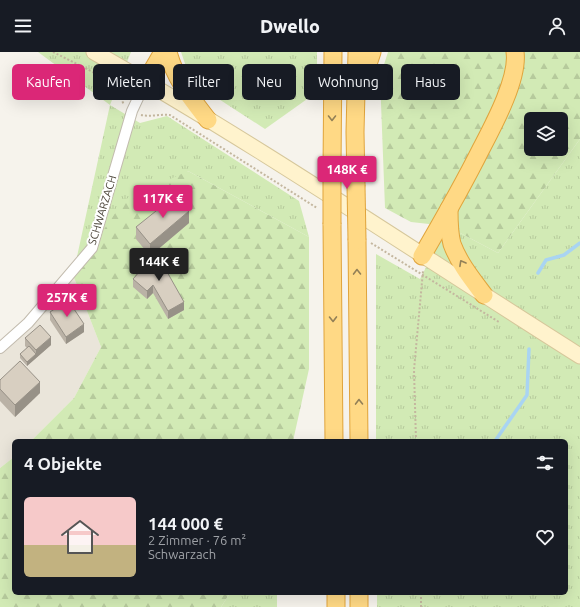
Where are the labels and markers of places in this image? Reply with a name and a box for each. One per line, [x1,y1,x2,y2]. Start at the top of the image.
pin: 148K € [314,156,380,190]
pin: 117K € [130,185,196,219]
pin: 144K € [126,248,192,282]
pin: 257K € [34,284,100,318]

